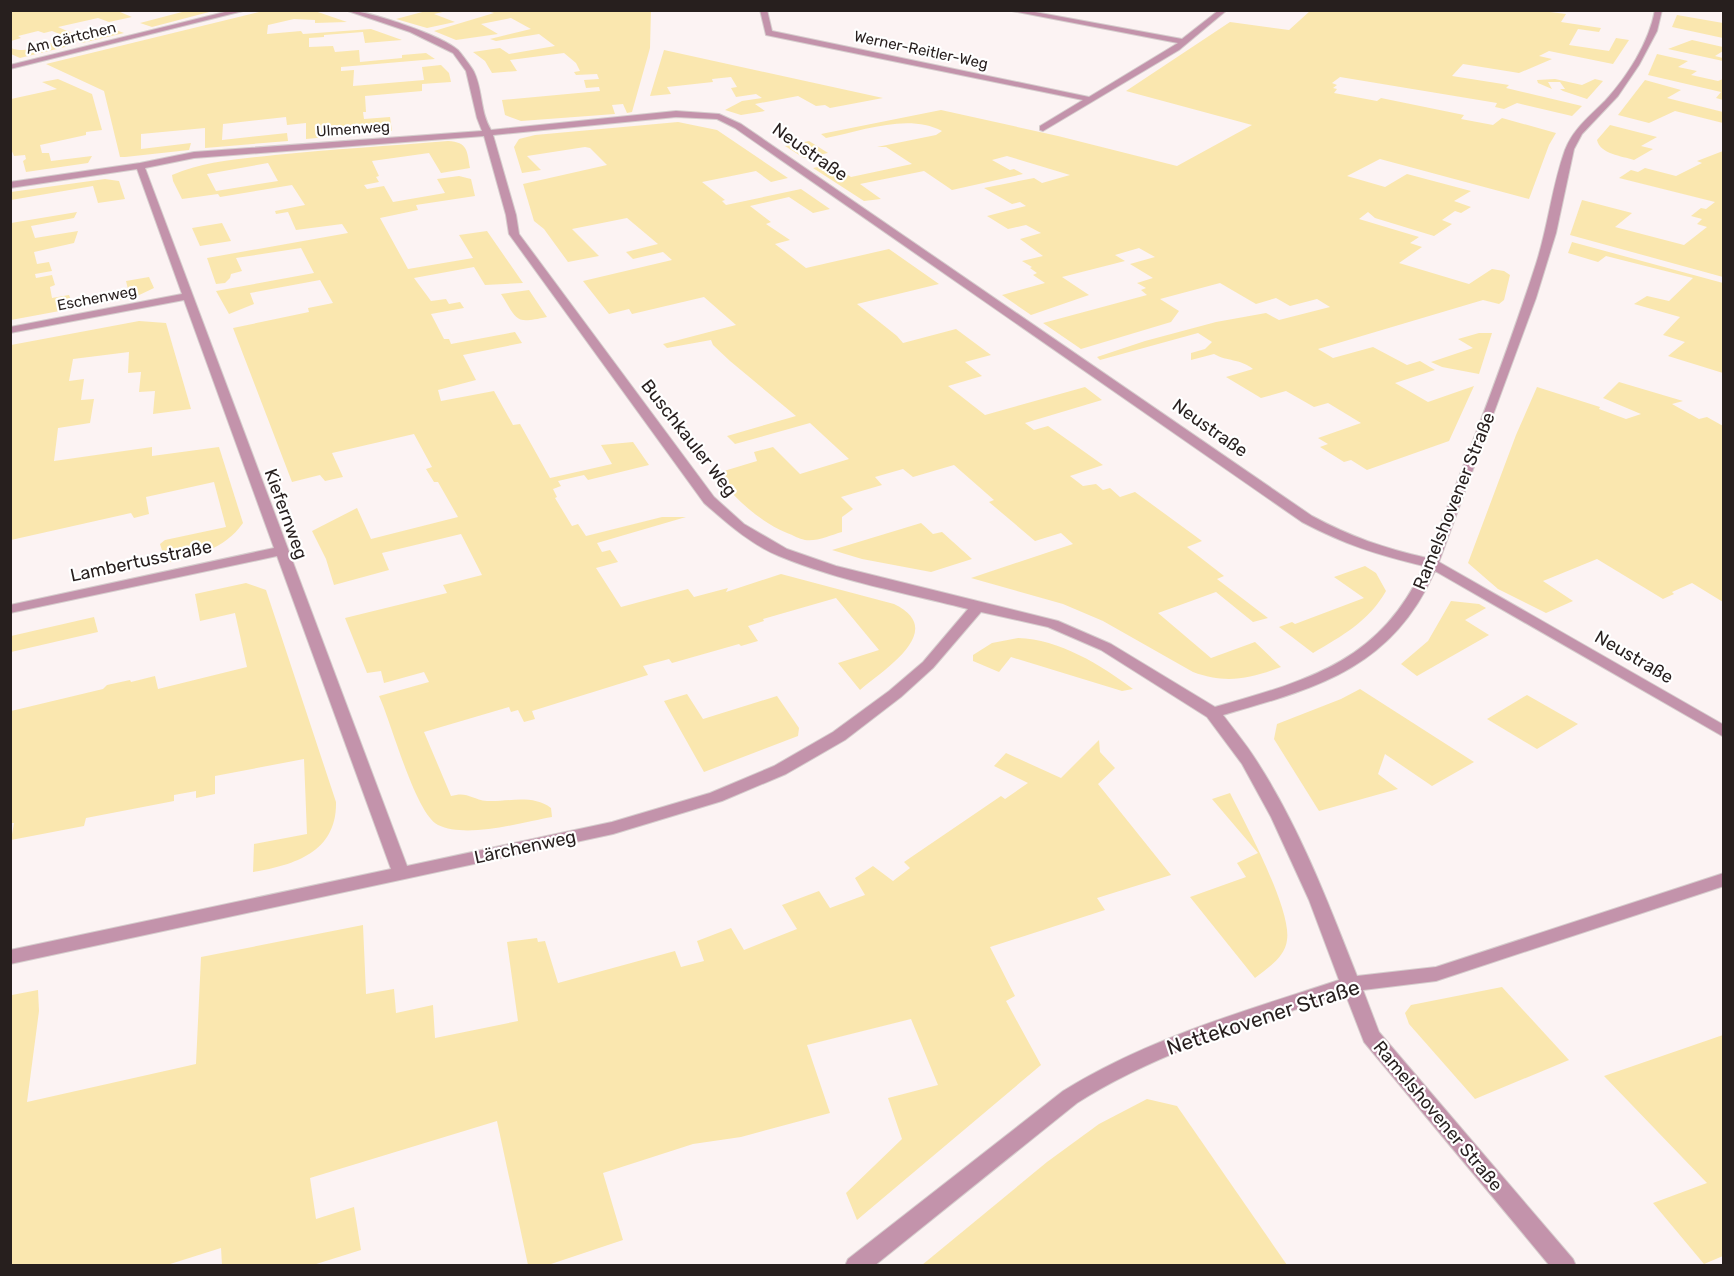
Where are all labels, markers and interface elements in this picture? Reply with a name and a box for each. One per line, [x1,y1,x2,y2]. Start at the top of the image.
street label: Am Gärtchen [24,18,118,58]
street label: Werner-Reitler-Weg [852,27,990,73]
street label: Ulmenweg [315,117,391,141]
street label: Neustraße [768,118,852,186]
street label: Eschenweg [56,281,138,315]
street label: Buschkauler Weg [636,375,742,501]
street label: Neustraße [1168,394,1252,462]
street label: Ramelshovener Straße [1408,409,1500,593]
street label: Kiefernweg [259,466,313,562]
street label: Lambertusstraße [68,535,214,587]
street label: Neustraße [1591,626,1677,688]
street label: Lärchenweg [472,825,578,869]
street label: Nettekovener Straße [1163,974,1363,1060]
street label: Ramelshovener Straße [1369,1036,1507,1196]

